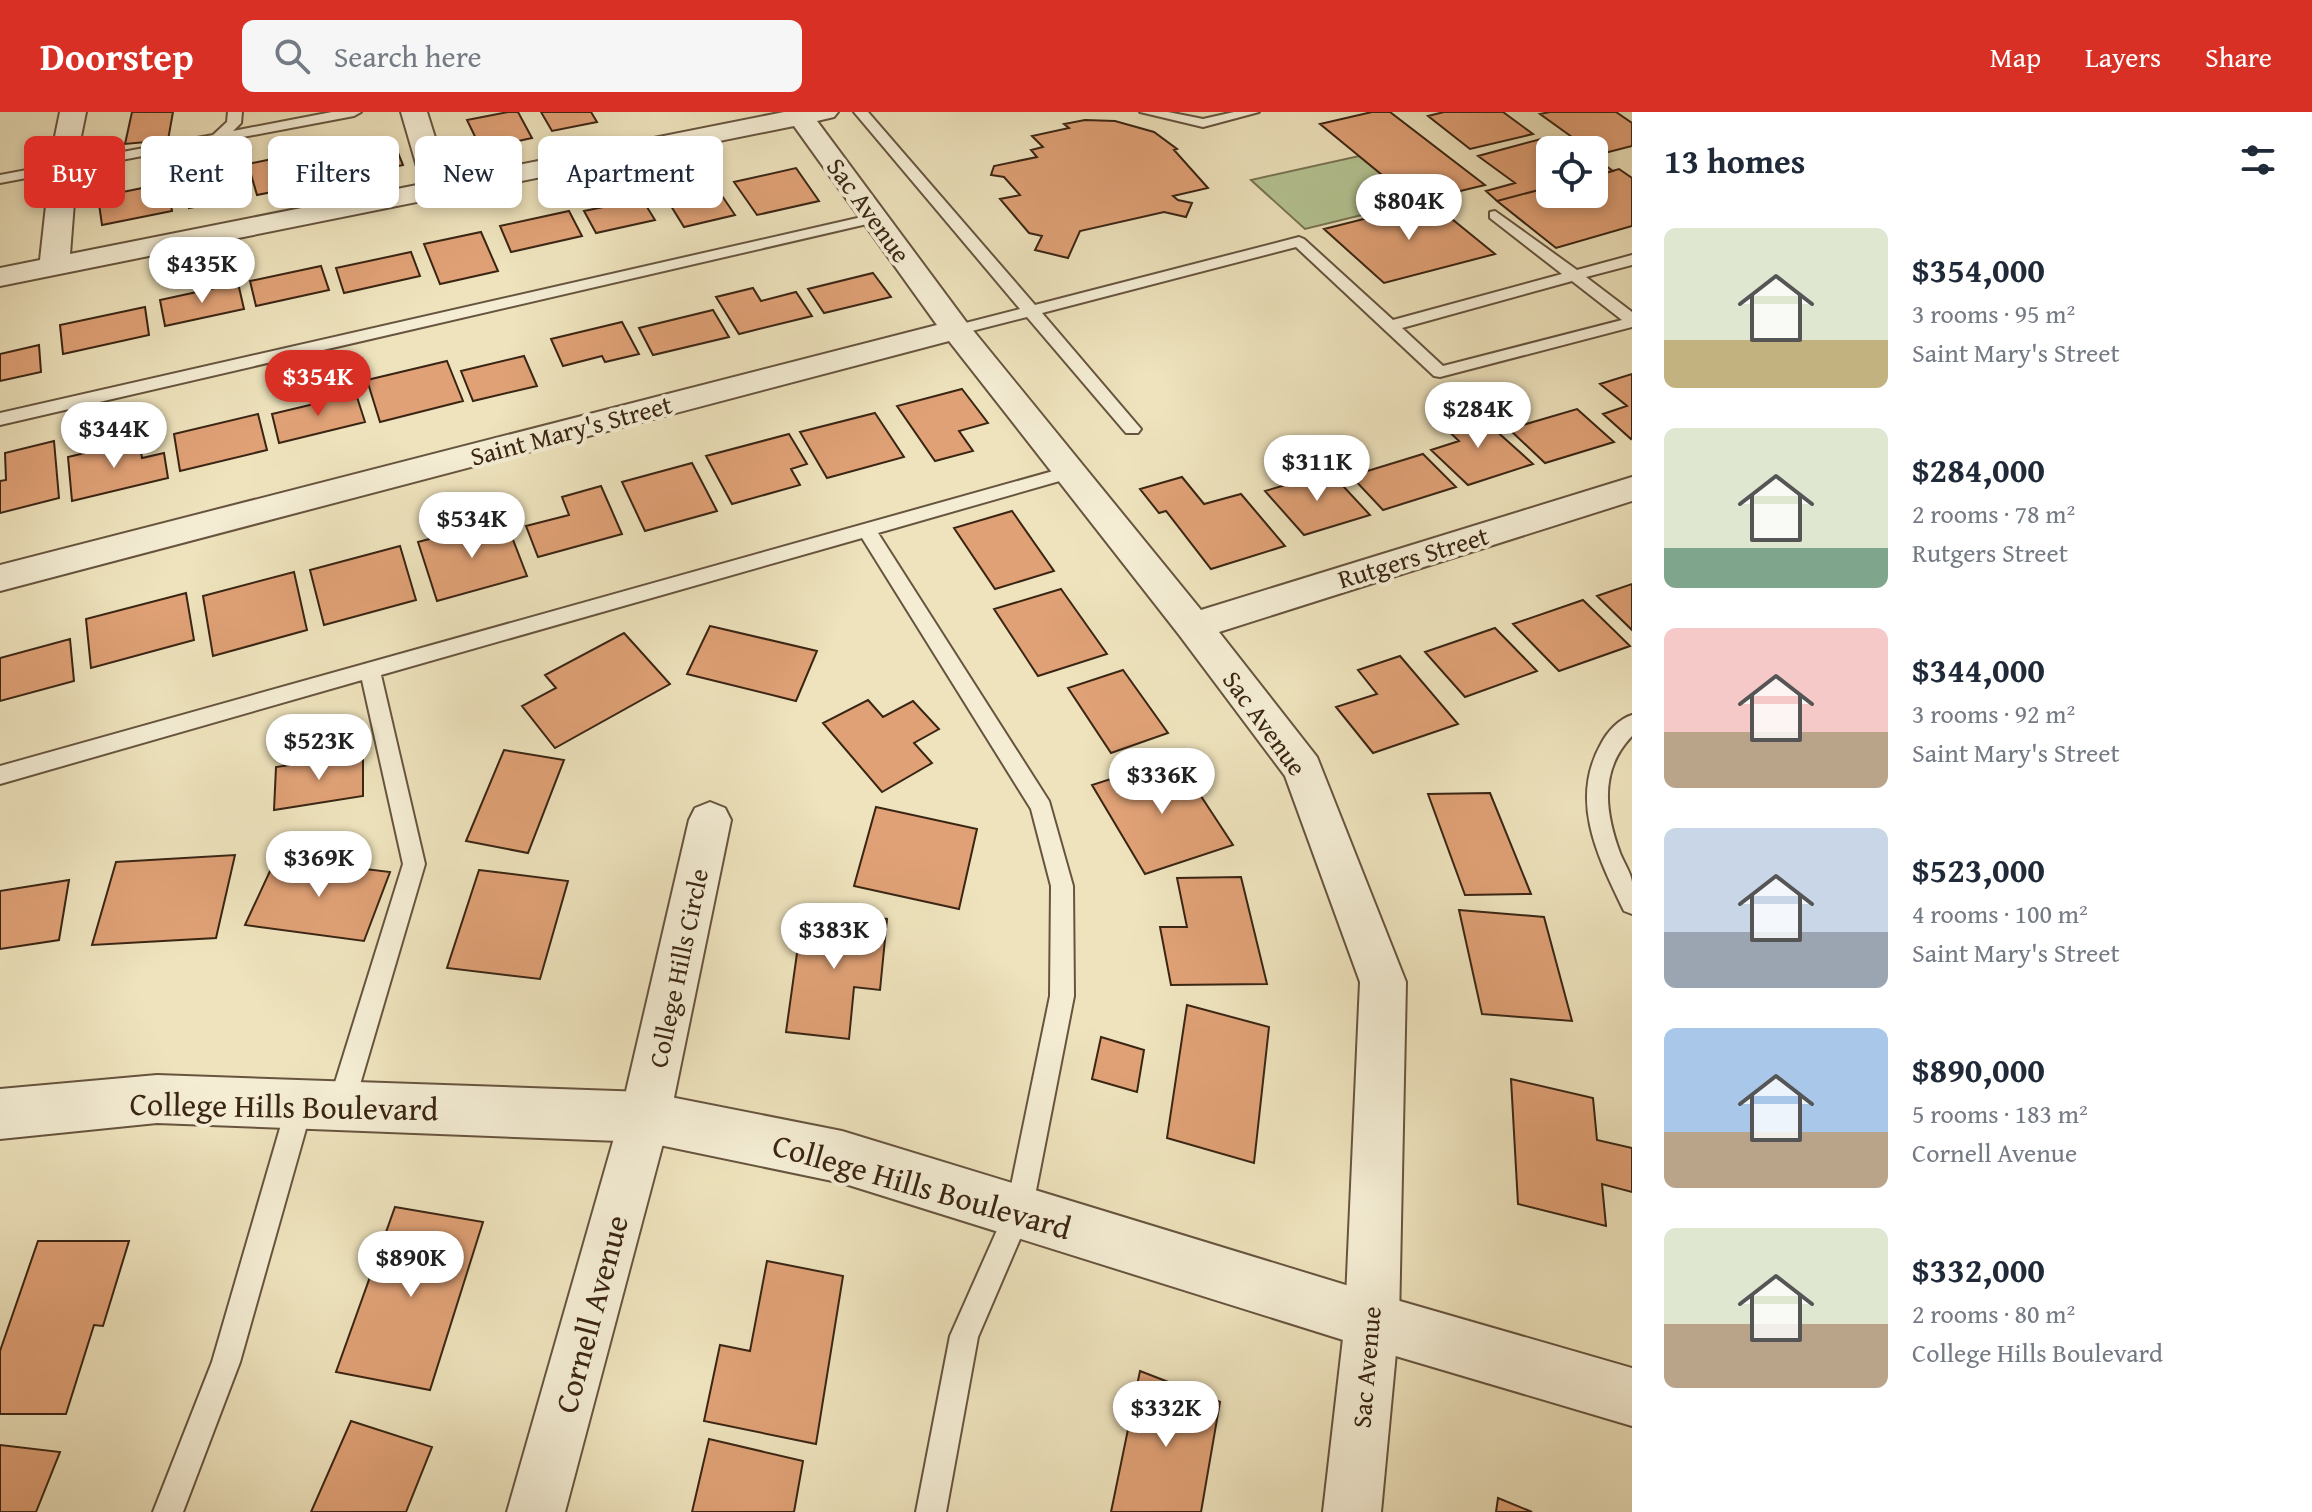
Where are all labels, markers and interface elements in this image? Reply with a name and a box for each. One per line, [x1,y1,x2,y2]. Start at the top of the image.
search box [242,20,802,92]
text: Doorstep [40,28,194,84]
icon: search [270,34,314,78]
text: Search here [334,34,482,78]
text: Map [1990,36,2041,77]
text: Layers [2085,36,2161,77]
text: Share [2205,36,2272,77]
chip: Buy [24,136,125,208]
chip: Rent [141,136,252,208]
chip: Filters [268,136,399,208]
chip: New [415,136,522,208]
chip: Apartment [538,136,723,208]
map controls [1536,136,1608,208]
button: locate [1536,136,1608,208]
text: 13 homes [1664,136,1805,185]
icon: filters [2236,138,2280,182]
street label: Sac Avenue [817,149,921,271]
pin: $804K [1353,174,1465,242]
text: $804K [1374,180,1444,219]
pin: $435K [146,237,258,305]
text: $435K [167,243,237,282]
text: $354,000 [1912,245,2045,294]
icon: home [1728,260,1824,356]
text: 3 rooms · 95 m² [1912,294,2075,333]
text: Saint Mary's Street [1912,333,2120,372]
pin: $354K [262,350,374,418]
text: $354K [283,356,353,395]
pin: $284K [1422,382,1534,450]
street label: Saint Mary's Street [466,384,676,476]
text: $284K [1443,388,1513,427]
pin: $344K [58,402,170,470]
text: $344K [79,408,149,447]
pin: $311K [1261,435,1373,503]
text: $311K [1282,441,1352,480]
text: $284,000 [1912,445,2045,494]
icon: home [1728,460,1824,556]
pin: $534K [416,492,528,560]
text: 2 rooms · 78 m² [1912,494,2075,533]
text: $534K [437,498,507,537]
street label: Rutgers Street [1333,516,1493,598]
text: Rutgers Street [1912,533,2068,572]
text: $344,000 [1912,645,2045,694]
icon: home [1728,660,1824,756]
street label: Sac Avenue [1213,662,1317,784]
text: 3 rooms · 92 m² [1912,694,2075,733]
pin: $523K [263,714,375,782]
text: $523K [284,720,354,759]
text: Saint Mary's Street [1912,733,2120,772]
pin: $336K [1106,748,1218,816]
text: $336K [1127,754,1197,793]
pin: $369K [263,831,375,899]
text: $369K [284,837,354,876]
text: $523,000 [1912,845,2045,894]
icon: home [1728,860,1824,956]
street label: College Hills Circle [638,865,718,1071]
text: 4 rooms · 100 m² [1912,894,2088,933]
pin: $383K [778,903,890,971]
text: $383K [799,909,869,948]
text: Saint Mary's Street [1912,933,2120,972]
text: $890,000 [1912,1045,2045,1094]
icon: home [1728,1060,1824,1156]
street label: College Hills Boulevard [129,1080,439,1132]
text: 5 rooms · 183 m² [1912,1094,2088,1133]
street label: College Hills Boulevard [767,1121,1077,1251]
text: Cornell Avenue [1912,1133,2077,1172]
street label: Cornell Avenue [542,1210,640,1418]
pin: $890K [355,1231,467,1299]
text: $890K [376,1237,446,1276]
text: $332,000 [1912,1245,2045,1294]
icon: home [1728,1260,1824,1356]
text: 2 rooms · 80 m² [1912,1294,2075,1333]
street label: Sac Avenue [1341,1304,1391,1430]
text: College Hills Boulevard [1912,1333,2163,1372]
pin: $332K [1110,1381,1222,1449]
text: $332K [1131,1387,1201,1426]

